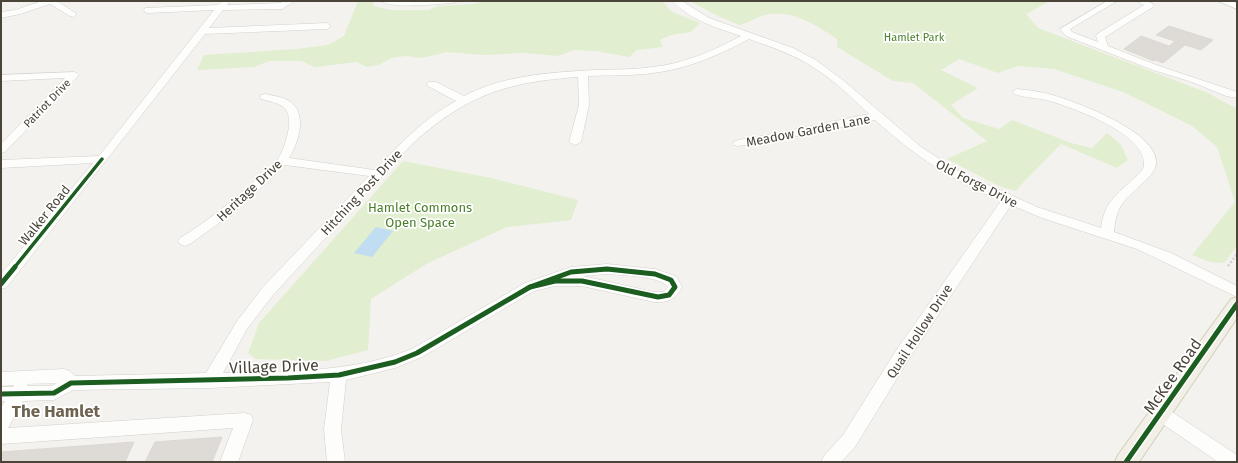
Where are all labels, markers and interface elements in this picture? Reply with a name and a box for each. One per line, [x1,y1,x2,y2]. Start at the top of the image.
park label: Hamlet Park [884,31,945,44]
street label: Patriot Drive [21,76,74,130]
street label: Meadow Garden Lane [745,111,871,150]
street label: Hitching Post Drive [318,146,405,238]
street label: Heritage Drive [214,156,285,224]
street label: Old Forge Drive [933,156,1020,211]
street label: Walker Road [16,182,73,248]
park label: Hamlet Commons Open Space [368,200,472,230]
street label: Quail Hollow Drive [883,281,955,381]
street label: McKee Road [1139,335,1205,418]
street label: Village Drive [229,355,319,378]
district label: The Hamlet [12,401,101,422]

